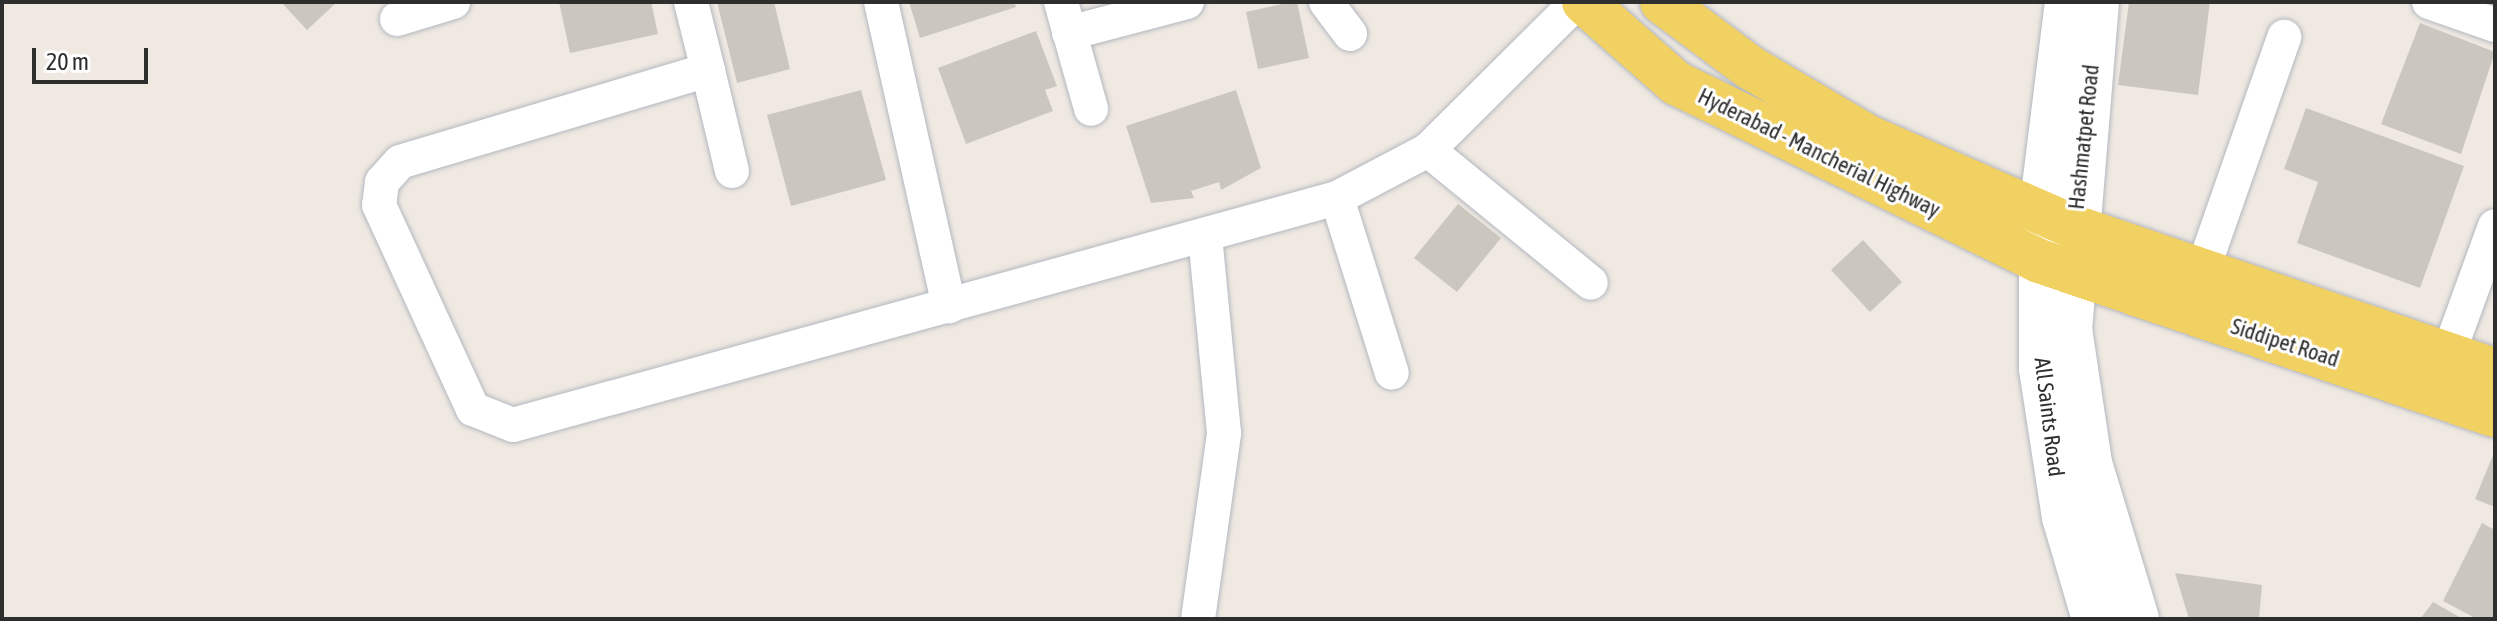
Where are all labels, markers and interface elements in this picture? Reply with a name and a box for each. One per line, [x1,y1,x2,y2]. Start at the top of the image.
scale bar [36,32,152,82]
text: 20 m [46,48,89,75]
street label: Hashmatpet Road [2063,63,2105,211]
street label: Hyderabad - Mancherial Highway [1694,83,1944,223]
street label: Siddipet Road [2228,313,2342,373]
street label: All Saints Road [2029,356,2069,478]

